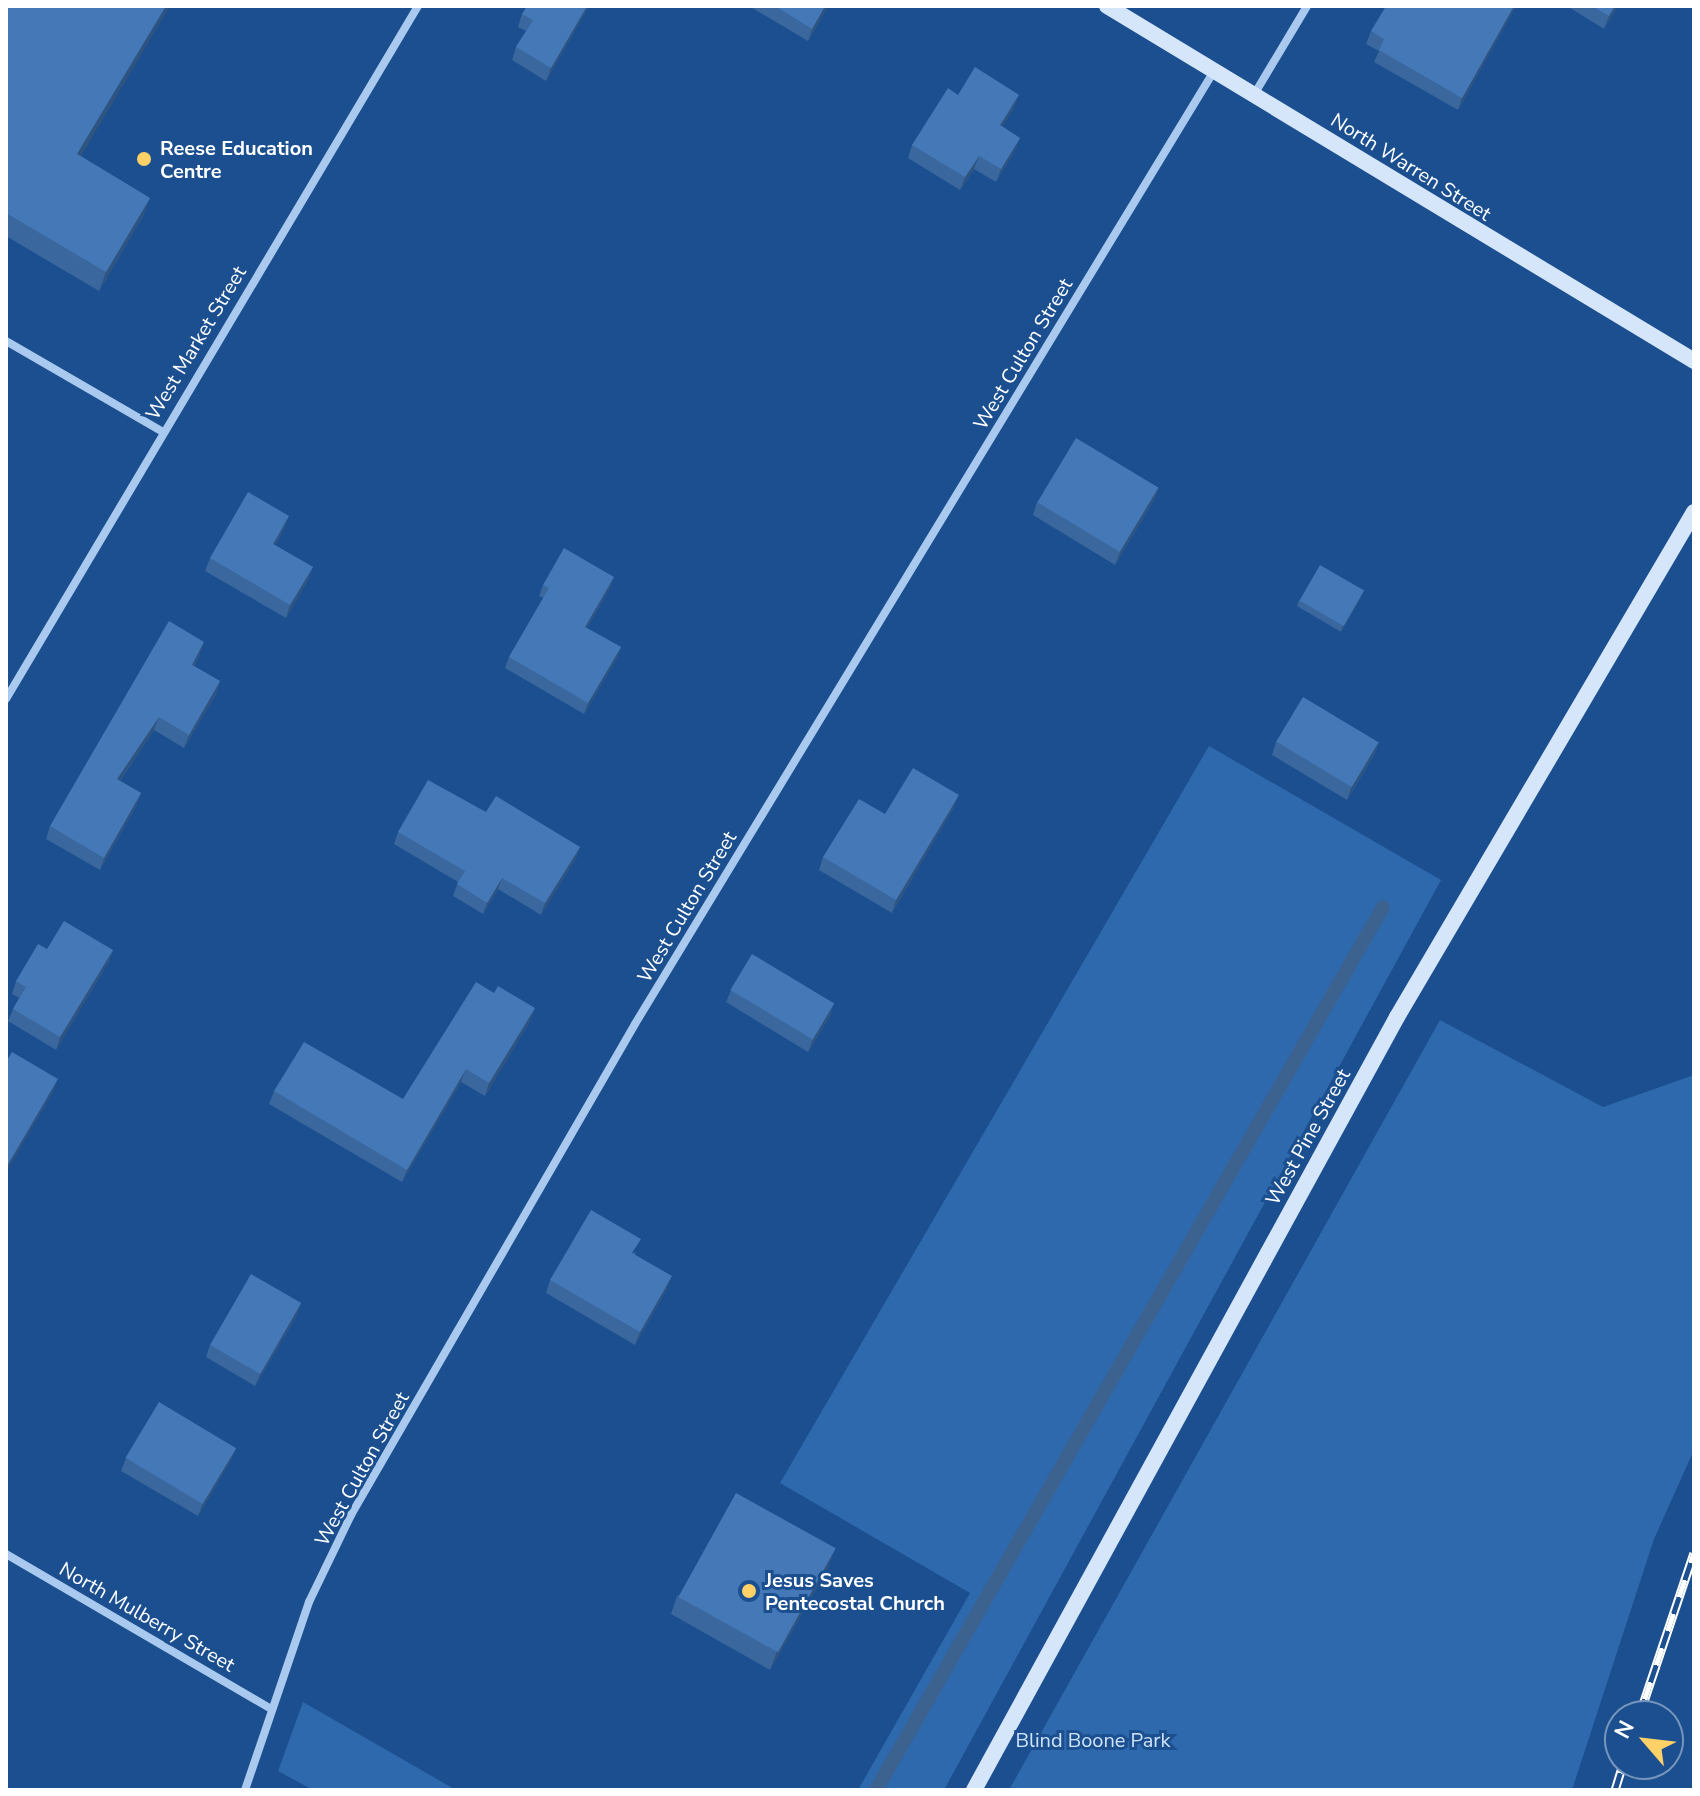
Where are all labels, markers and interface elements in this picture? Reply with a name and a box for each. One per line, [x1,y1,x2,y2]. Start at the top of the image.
street label: North Warren Street [1326,108,1496,226]
place label: Reese Education Centre [160,136,313,183]
marker: Reese Education Centre [135,150,153,168]
street label: West Market Street [141,262,251,424]
street label: West Culton Street [968,274,1078,434]
street label: West Culton Street [632,827,742,987]
street label: West Pine Street [1261,1065,1355,1209]
street label: West Culton Street [310,1388,414,1550]
street label: North Mulberry Street [55,1557,239,1677]
place label: Jesus Saves Pentecostal Church [765,1568,945,1615]
marker: Jesus Saves Pentecostal Church [740,1582,758,1600]
north arrow [1604,1700,1684,1780]
text: N [1607,1715,1642,1744]
park label: Blind Boone Park [1015,1728,1171,1752]

